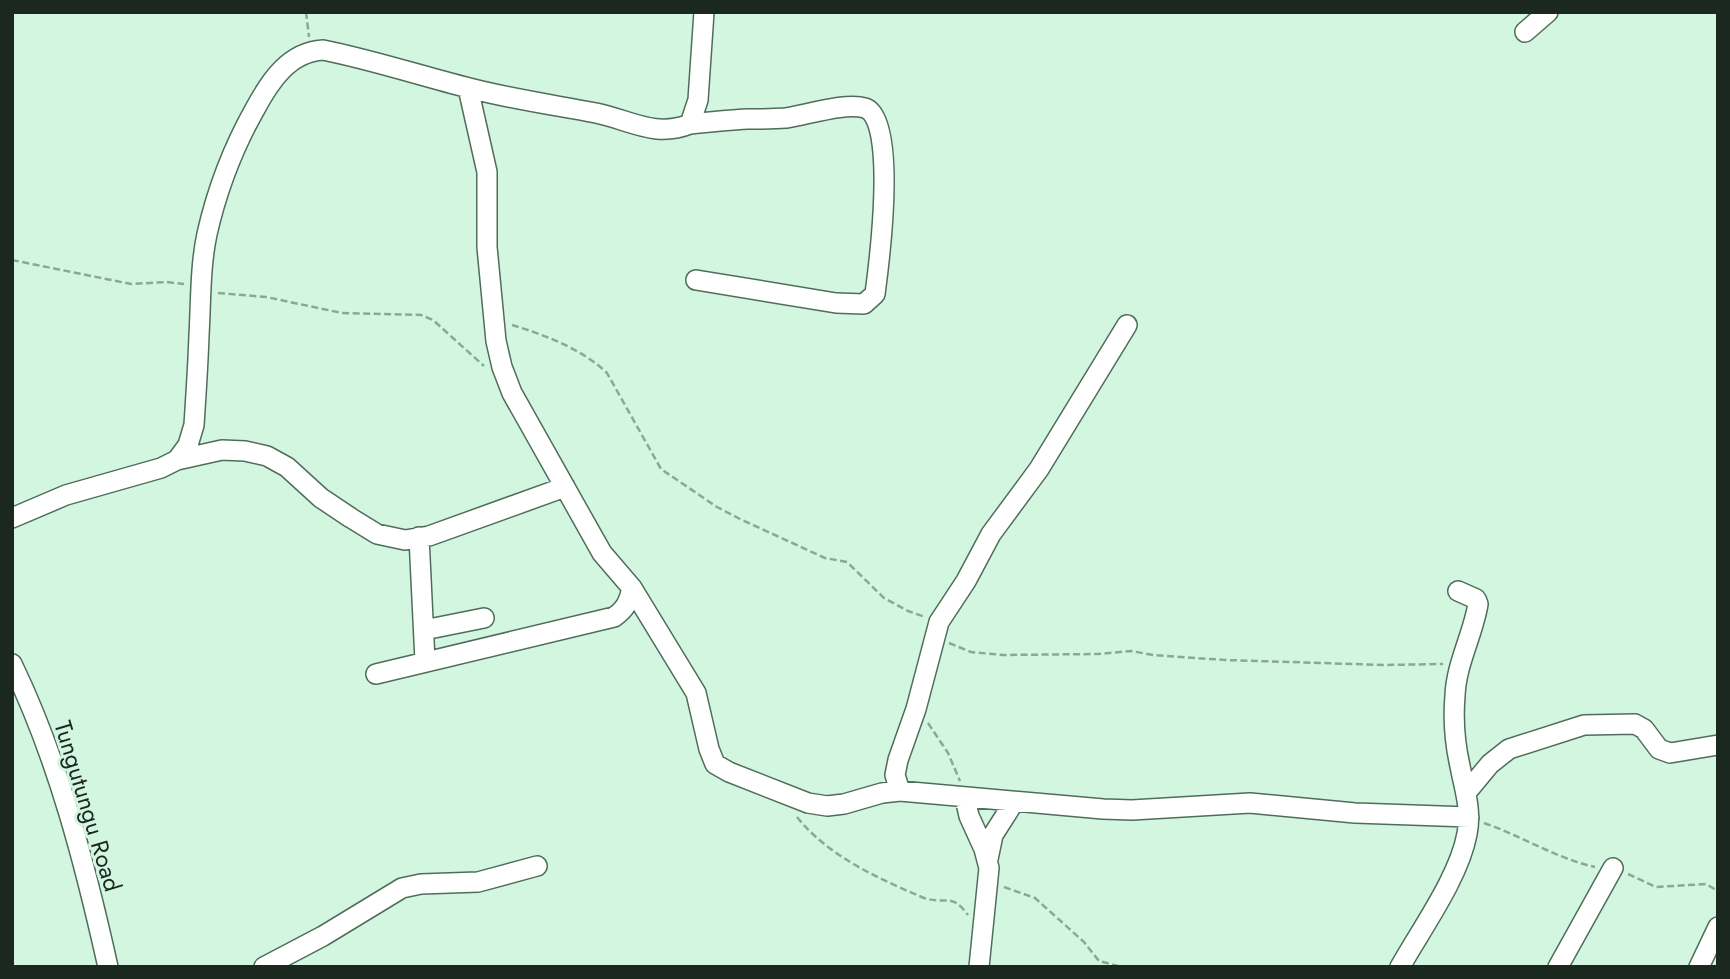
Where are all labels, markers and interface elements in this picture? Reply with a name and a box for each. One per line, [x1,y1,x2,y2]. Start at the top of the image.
street label: Tungutungu Road [45,716,131,896]

